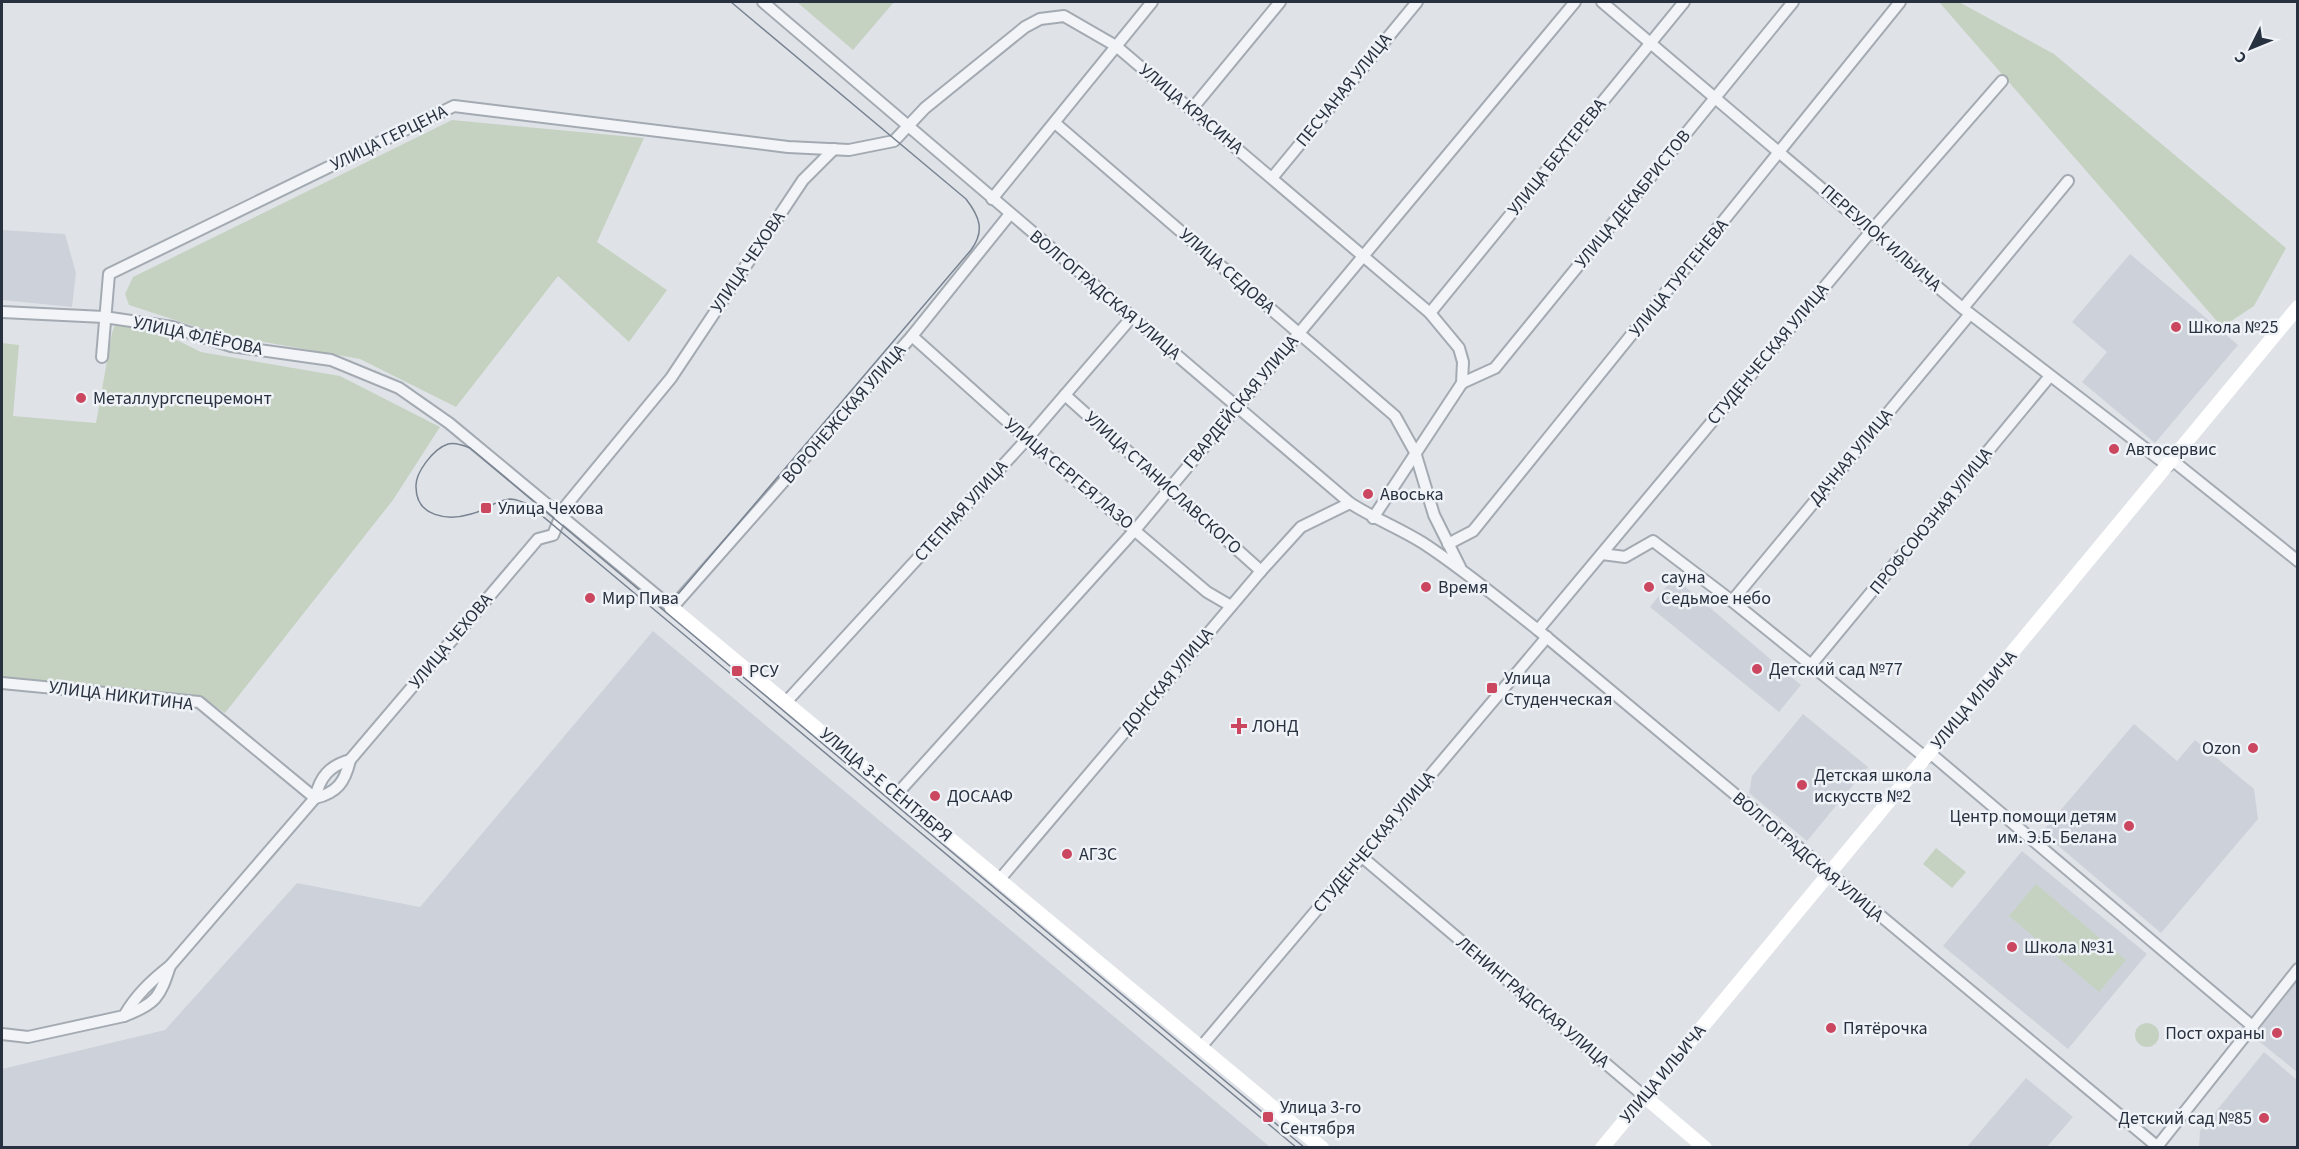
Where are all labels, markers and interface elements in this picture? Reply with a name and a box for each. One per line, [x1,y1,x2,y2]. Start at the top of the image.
north arrow [2221,18,2281,78]
street label: ПЕСЧАНАЯ УЛИЦА [1290,28,1398,152]
text: С [2230,47,2252,68]
street label: УЛИЦА КРАСИНА [1133,58,1249,160]
street label: УЛИЦА БЕХТЕРЕВА [1502,93,1612,221]
street label: УЛИЦА ГЕРЦЕНА [326,99,452,177]
street label: УЛИЦА ДЕКАБРИСТОВ [1569,124,1697,274]
street label: ПЕРЕУЛОК ИЛЬИЧА [1815,179,1947,297]
street label: УЛИЦА ЧЕХОВА [705,206,791,318]
street label: УЛИЦА ТУРГЕНЕВА [1624,213,1735,342]
street label: УЛИЦА СЕДОВА [1174,222,1280,320]
street label: ВОЛГОГРАДСКАЯ УЛИЦА [1024,224,1186,366]
street label: СТУДЕНЧЕСКАЯ УЛИЦА [1701,278,1835,430]
street label: УЛИЦА ФЛЁРОВА [131,310,265,362]
place label: Школа №25 [2188,315,2278,340]
marker: Школа №25 [2169,320,2183,334]
street label: ГВАРДЕЙСКАЯ УЛИЦА [1177,330,1305,474]
street label: ВОРОНЕЖСКАЯ УЛИЦА [776,339,912,489]
place label: Металлургспецремонт [93,386,272,411]
marker: Металлургспецремонт [74,391,88,405]
street label: ДАЧНАЯ УЛИЦА [1803,403,1899,511]
street label: УЛИЦА СТАНИСЛАВСКОГО [1079,406,1247,560]
street label: УЛИЦА СЕРГЕЯ ЛАЗО [999,412,1139,536]
place label: Автосервис [2126,437,2217,462]
street label: ПРОФСОЮЗНАЯ УЛИЦА [1864,442,1998,600]
marker: Автосервис [2107,442,2121,456]
street label: СТЕПНАЯ УЛИЦА [909,455,1014,567]
place label: Авоська [1380,482,1444,507]
marker: Авоська [1361,487,1375,501]
place label: Улица Чехова [498,496,604,521]
marker: Улица Чехова [479,501,493,515]
place label: сауна Седьмое небо [1661,565,1771,611]
place label: Время [1438,575,1488,600]
marker: Время [1419,580,1433,594]
marker: сауна Седьмое небо [1642,580,1656,594]
place label: Мир Пива [602,586,679,611]
street label: УЛИЦА ЧЕХОВА [404,588,499,694]
marker: Мир Пива [583,591,597,605]
street label: ДОНСКАЯ УЛИЦА [1115,622,1219,740]
street label: УЛИЦА ИЛЬИЧА [1925,645,2023,755]
place label: Детский сад №77 [1769,657,1903,682]
place label: РСУ [749,659,779,684]
marker: Детский сад №77 [1750,662,1764,676]
marker: РСУ [730,664,744,678]
place label: Улица Студенческая [1504,666,1612,712]
street label: УЛИЦА НИКИТИНА [47,675,195,717]
marker: Улица Студенческая [1485,681,1499,695]
place label: ЛОНД [1252,714,1299,739]
marker: ЛОНД [1230,717,1248,735]
street label: УЛИЦА 3-Е СЕНТЯБРЯ [814,722,958,848]
place label: Ozon [2202,736,2241,761]
marker: Ozon [2246,741,2260,755]
place label: Детская школа искусств №2 [1814,763,1932,809]
street label: СТУДЕНЧЕСКАЯ УЛИЦА [1307,766,1441,918]
marker: Детская школа искусств №2 [1795,778,1809,792]
place label: ДОСААФ [947,784,1013,809]
street label: ВОЛГОГРАДСКАЯ УЛИЦА [1727,786,1889,928]
marker: ДОСААФ [928,789,942,803]
place label: Центр помощи детям им. Э.Б. Белана [1949,804,2117,850]
marker: Центр помощи детям им. Э.Б. Белана [2122,819,2136,833]
place label: АГЗС [1079,842,1117,867]
marker: АГЗС [1060,847,1074,861]
street label: ЛЕНИНГРАДСКАЯ УЛИЦА [1451,930,1615,1074]
place label: Школа №31 [2024,935,2114,960]
marker: Школа №31 [2005,940,2019,954]
place label: Пятёрочка [1843,1016,1928,1041]
street label: УЛИЦА ИЛЬИЧА [1614,1019,1712,1129]
marker: Пятёрочка [1824,1021,1838,1035]
place label: Пост охраны [2165,1021,2265,1046]
marker: Пост охраны [2270,1026,2284,1040]
place label: Улица 3-го Сентября [1280,1095,1361,1141]
place label: Детский сад №85 [2118,1106,2252,1131]
marker: Улица 3-го Сентября [1261,1110,1275,1124]
marker: Детский сад №85 [2257,1111,2271,1125]

